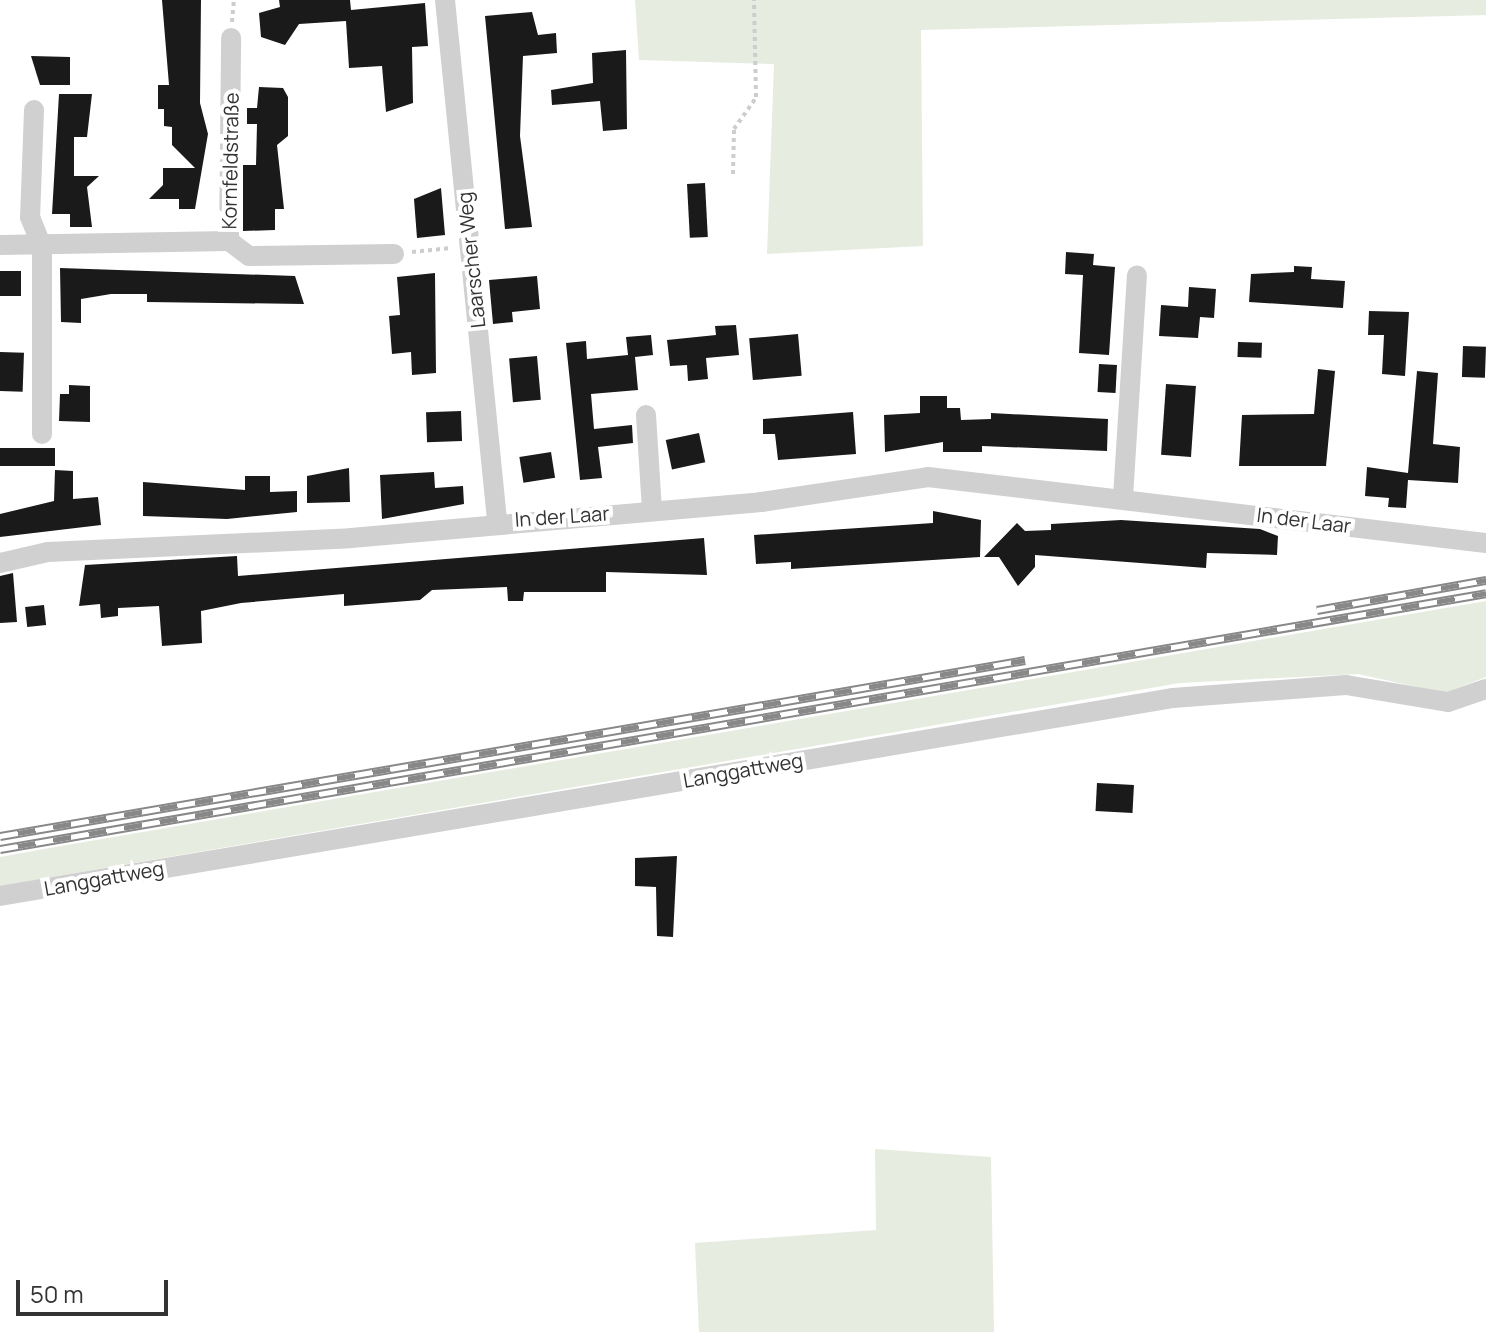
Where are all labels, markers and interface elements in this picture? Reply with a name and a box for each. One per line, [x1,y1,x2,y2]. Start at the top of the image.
street label: Kornfeldstraße [217,92,243,230]
street label: Laarscher Weg [452,191,490,329]
street label: In der Laar [514,501,610,531]
street label: In der Laar [1255,502,1353,538]
street label: Langgattweg [681,748,805,792]
street label: Langgattweg [42,856,166,900]
scale bar [20,1264,172,1314]
text: 50 m [30,1277,84,1310]

